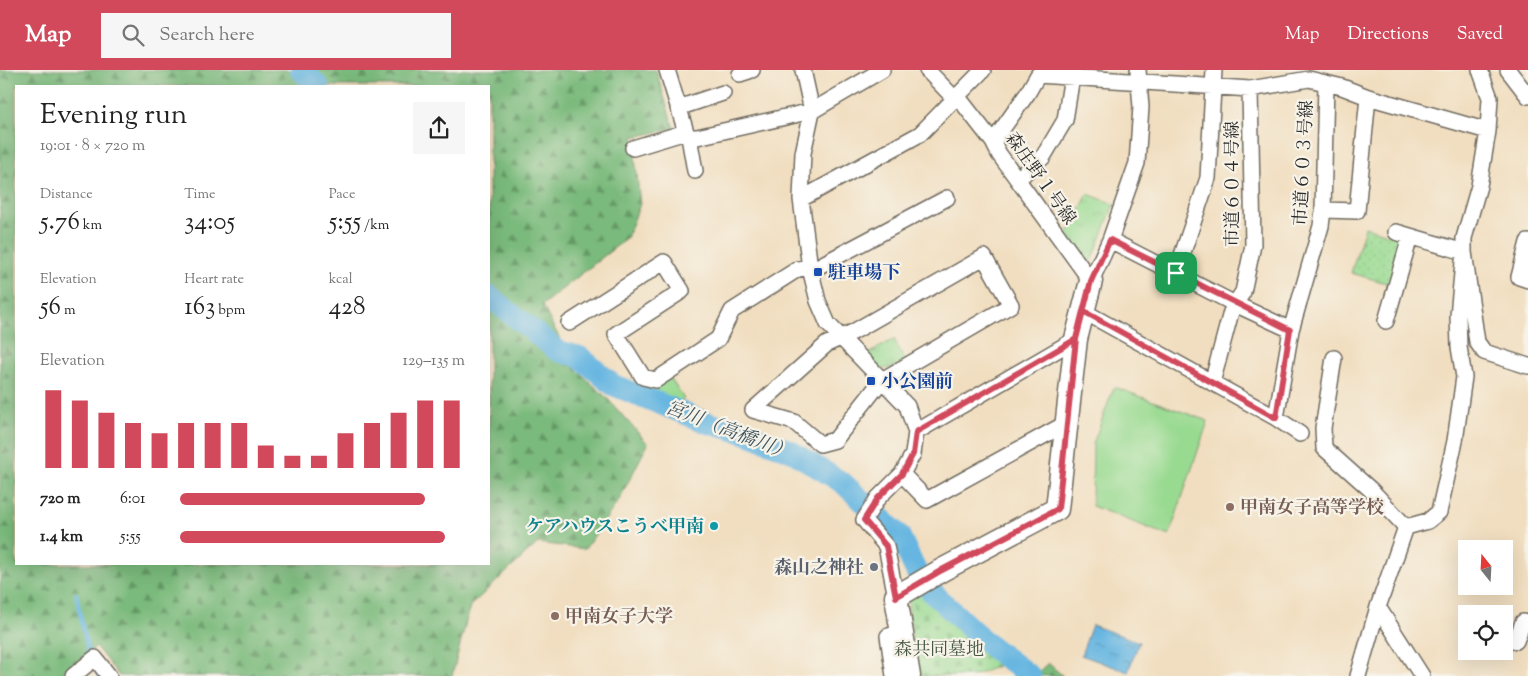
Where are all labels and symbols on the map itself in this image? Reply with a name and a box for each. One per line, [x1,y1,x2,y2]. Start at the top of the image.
street label: 市道６０３号線 [1289,100,1321,227]
street label: 市道６０４号線 [1221,121,1247,247]
street label: 森庄野１号線 [998,127,1081,231]
pin [1155,252,1197,294]
place label: 駐車場下 [828,261,900,287]
marker: 駐車場下 [812,266,824,278]
place label: 小公園前 [881,370,953,396]
marker: 小公園前 [865,375,877,387]
water label: 宮川（高橋川） [661,395,795,468]
place label: 甲南女子高等学校 [1240,496,1384,522]
marker: 甲南女子高等学校 [1224,501,1236,513]
place label: ケアハウスこうべ甲南 [526,515,704,541]
marker: ケアハウスこうべ甲南 [708,520,720,532]
north arrow [1458,540,1512,595]
place label: 森山之神社 [774,556,864,582]
marker: 森山之神社 [868,561,880,573]
place label: 甲南女子大学 [565,605,673,631]
marker: 甲南女子大学 [549,610,561,622]
park label: 森共同墓地 [894,638,984,664]

